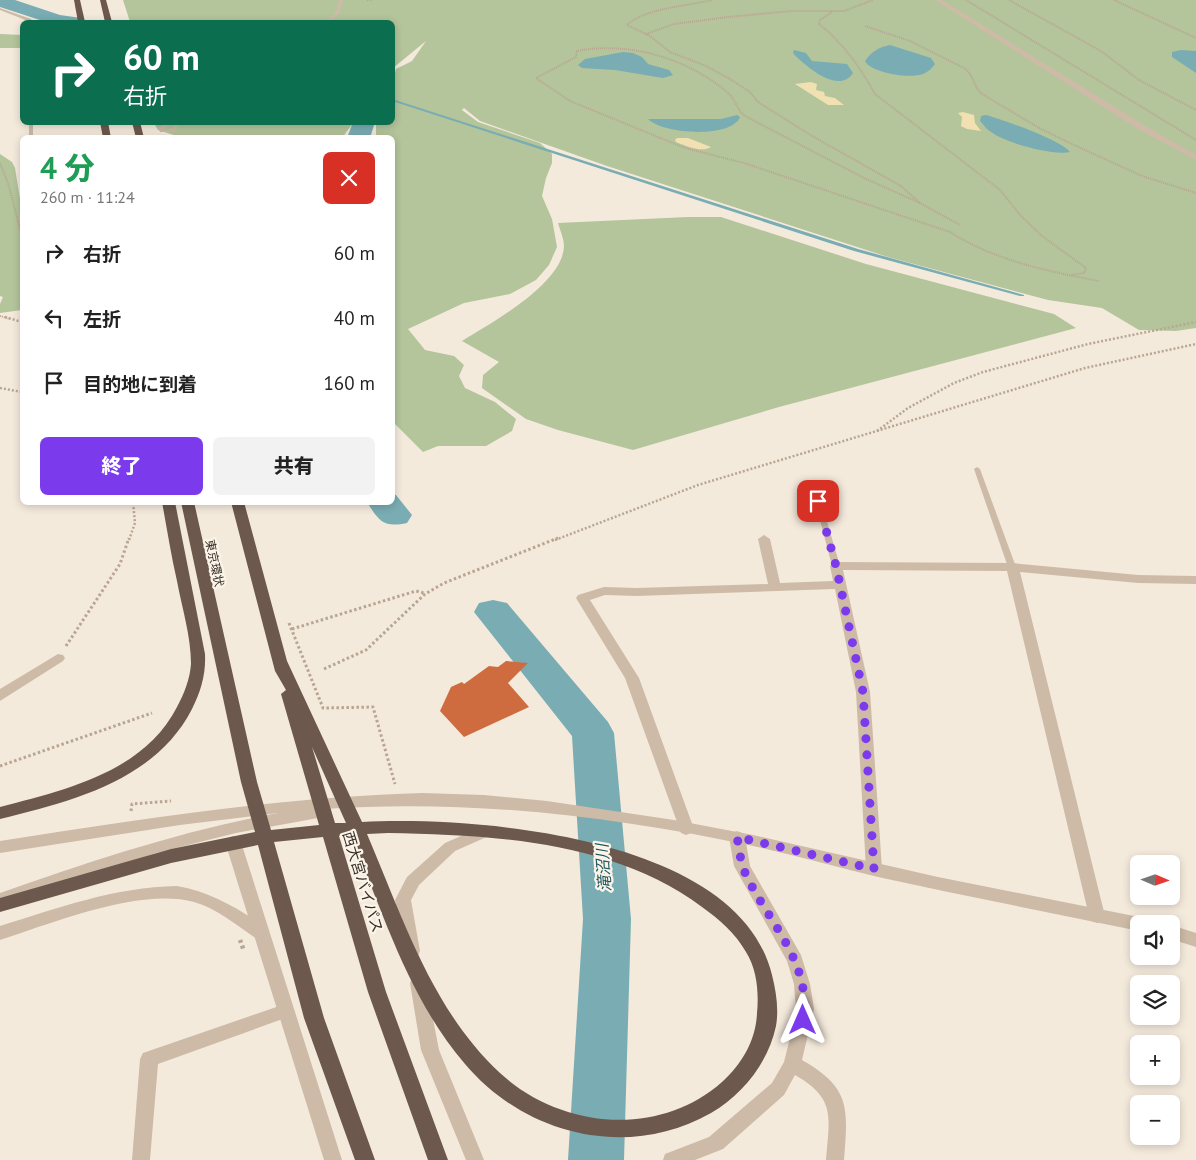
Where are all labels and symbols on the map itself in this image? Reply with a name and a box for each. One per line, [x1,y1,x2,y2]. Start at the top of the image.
pin [797,480,839,522]
street label: 東京環状 [203,538,227,588]
street label: 西大宮バイパス [339,829,387,935]
water label: 滝沼川 [591,841,615,893]
north arrow [1130,855,1180,905]
position arrow [776,993,828,1045]

